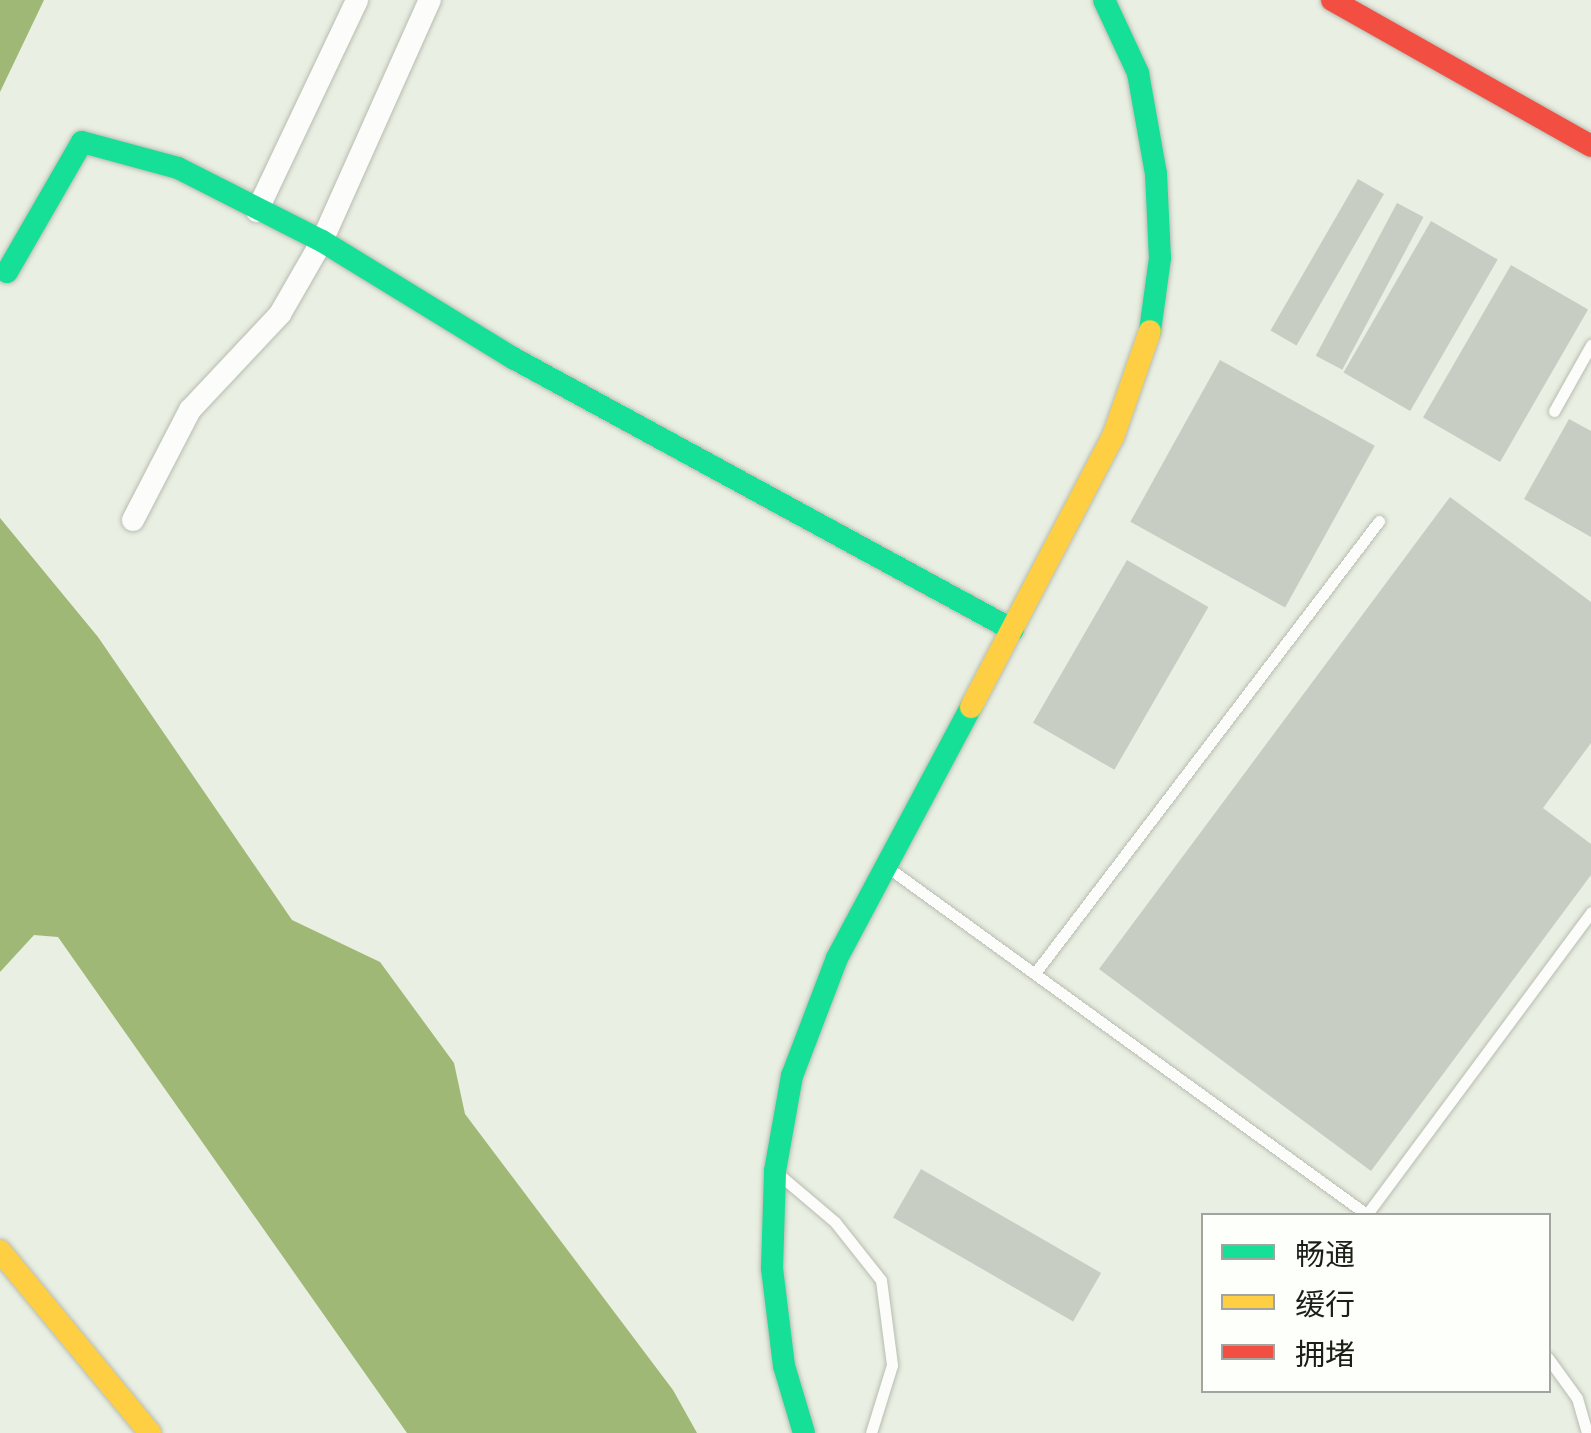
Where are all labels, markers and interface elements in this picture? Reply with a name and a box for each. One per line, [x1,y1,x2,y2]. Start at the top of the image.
legend [1201,1213,1551,1393]
text: 畅通 [1295,1237,1355,1273]
text: 缓行 [1295,1287,1355,1323]
text: 拥堵 [1295,1337,1355,1373]

